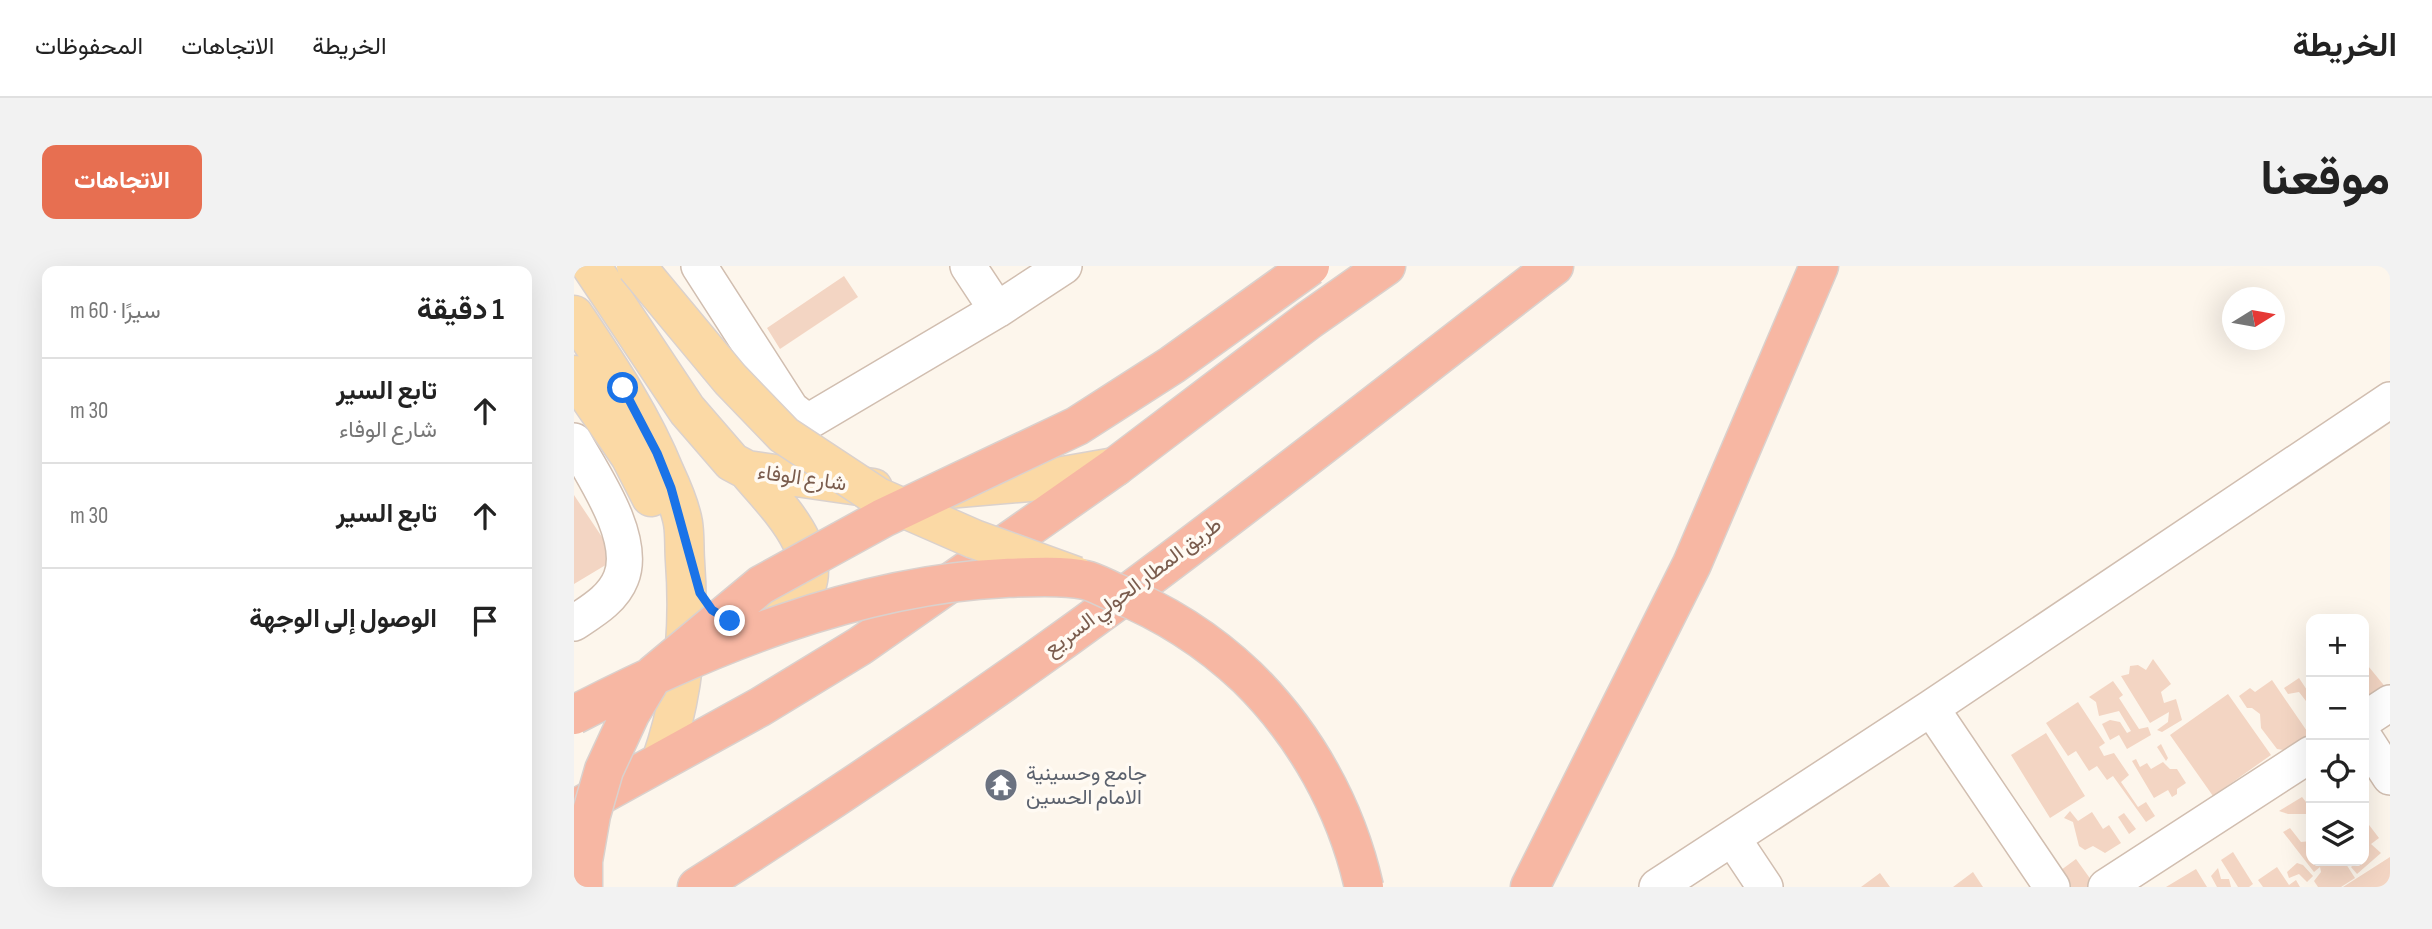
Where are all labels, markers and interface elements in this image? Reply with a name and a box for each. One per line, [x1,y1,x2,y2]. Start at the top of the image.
text: الخريطة [2293,26,2397,66]
text: المحفوظات [35,32,143,61]
text: الاتجاهات [181,32,274,61]
text: الخريطة [312,32,387,61]
button: الاتجاهات [42,145,202,219]
text: موقعنا [2260,150,2390,209]
north arrow [2222,287,2285,350]
text: 1 دقيقة [417,292,504,328]
text: سيرًا · 60 m [70,297,161,325]
route start [607,372,638,403]
text: تابع السير [336,376,437,407]
icon: ahead [466,392,504,430]
text: 30 m [70,397,108,425]
text: شارع الوفاء [339,416,437,444]
street label: شارع الوفاء [756,459,848,498]
icon: ahead [466,497,504,535]
text: تابع السير [336,499,437,530]
text: 30 m [70,502,108,530]
street label: طريق المطار الحولي السريع [1039,512,1229,665]
icon: arrive [466,602,504,640]
text: الوصول إلى الوجهة [249,604,437,635]
route end [714,605,745,636]
map controls [2306,614,2369,866]
button: + [2306,614,2369,677]
button: − [2306,677,2369,740]
button: locate [2306,740,2369,803]
place label: جامع وحسينية الامام الحسين [1026,761,1147,811]
temple icon: جامع وحسينية الامام الحسين [982,766,1020,804]
button: layers [2306,803,2369,866]

